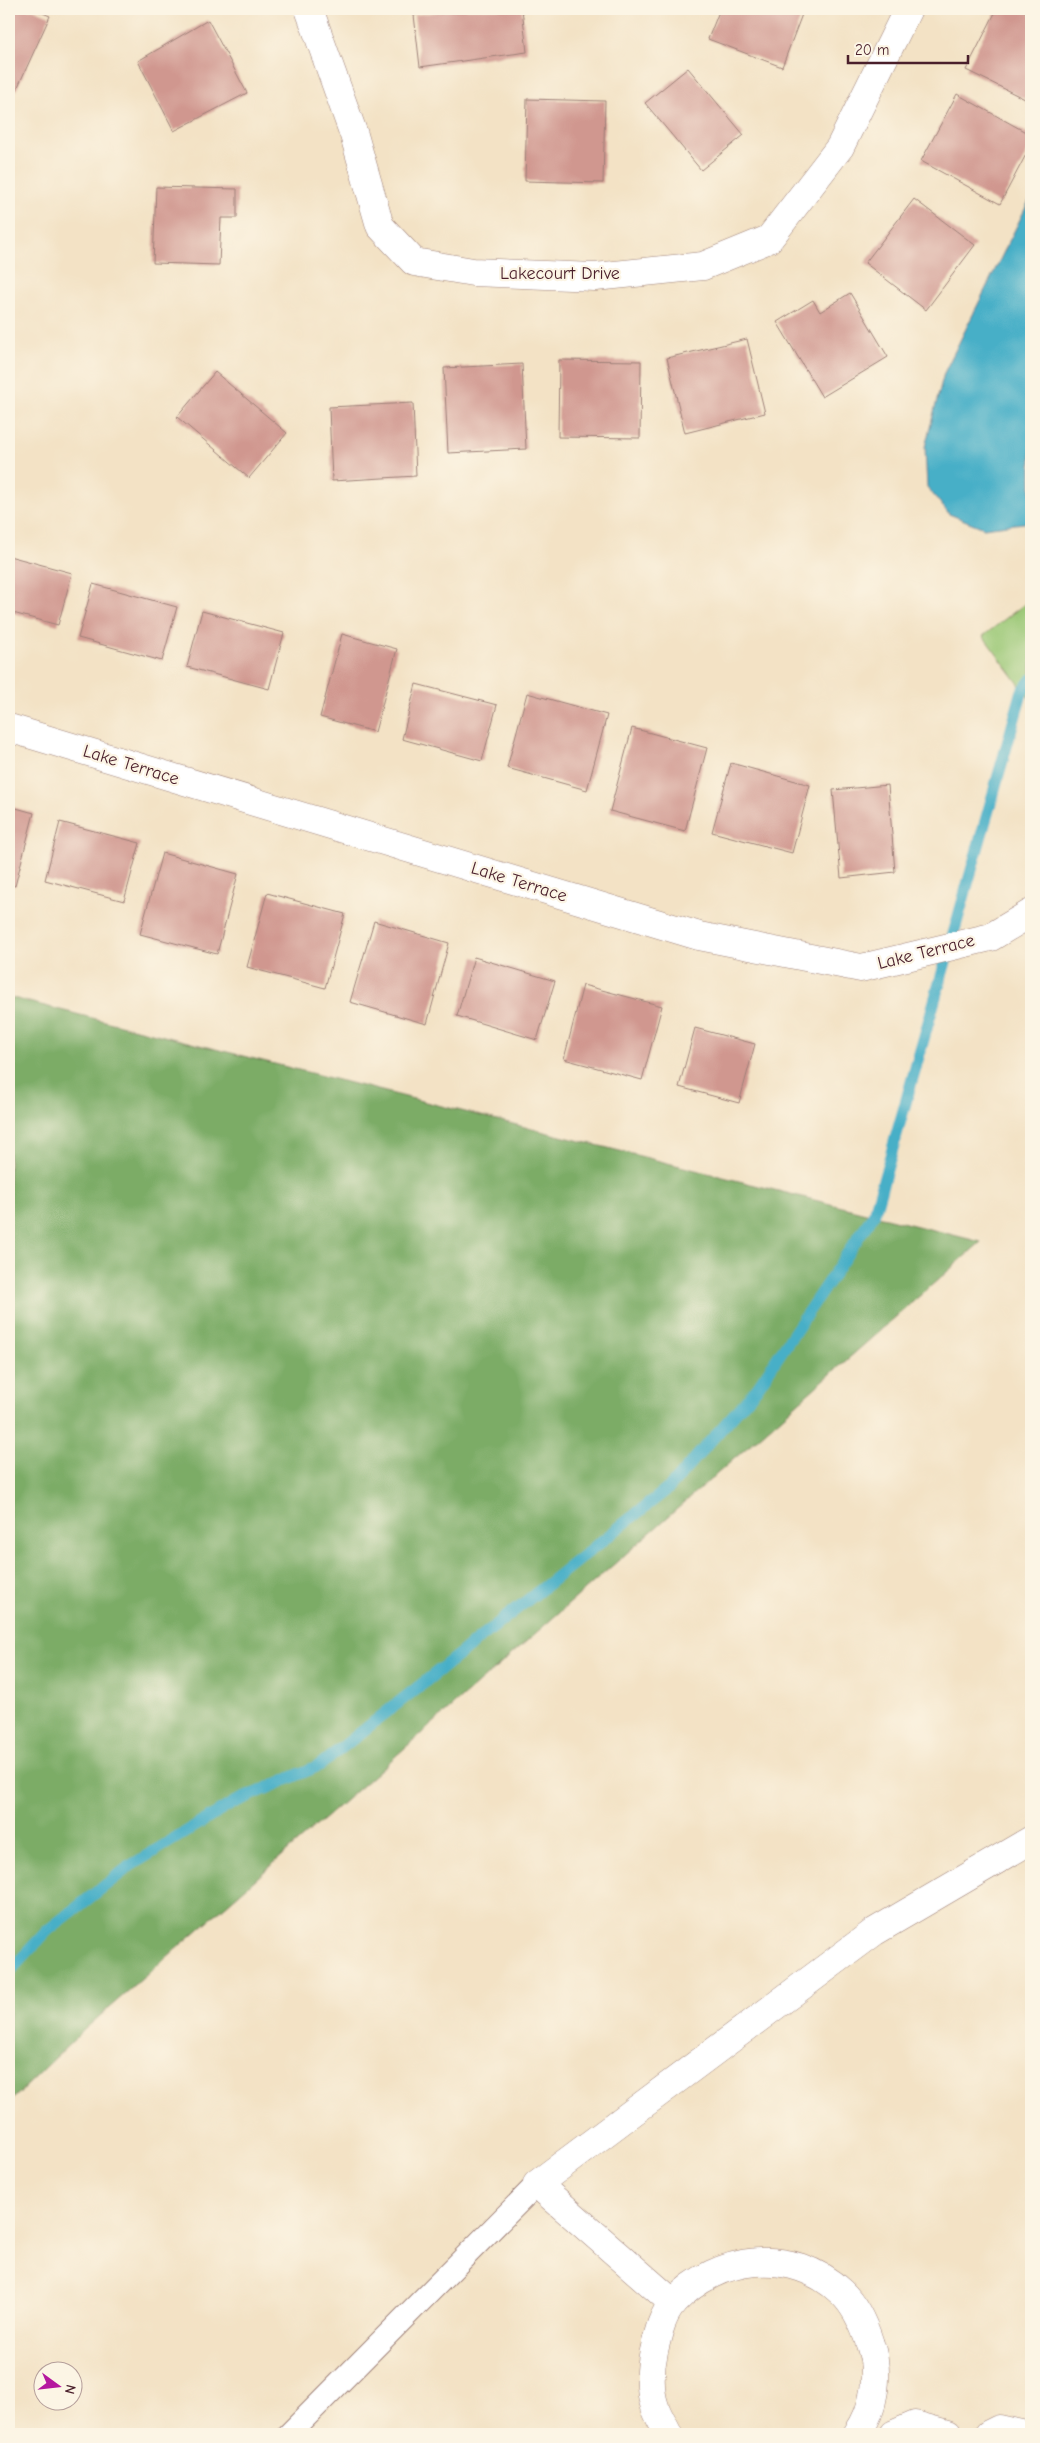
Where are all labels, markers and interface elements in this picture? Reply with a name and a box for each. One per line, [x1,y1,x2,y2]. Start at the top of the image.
scale bar [848,32,968,64]
text: 20 m [855,41,889,59]
street label: Lakecourt Drive [500,263,620,284]
street label: Lake Terrace [80,740,182,790]
street label: Lake Terrace [468,857,570,907]
street label: Lake Terrace [875,930,977,974]
north arrow [32,2360,82,2410]
text: N [61,2383,79,2396]

